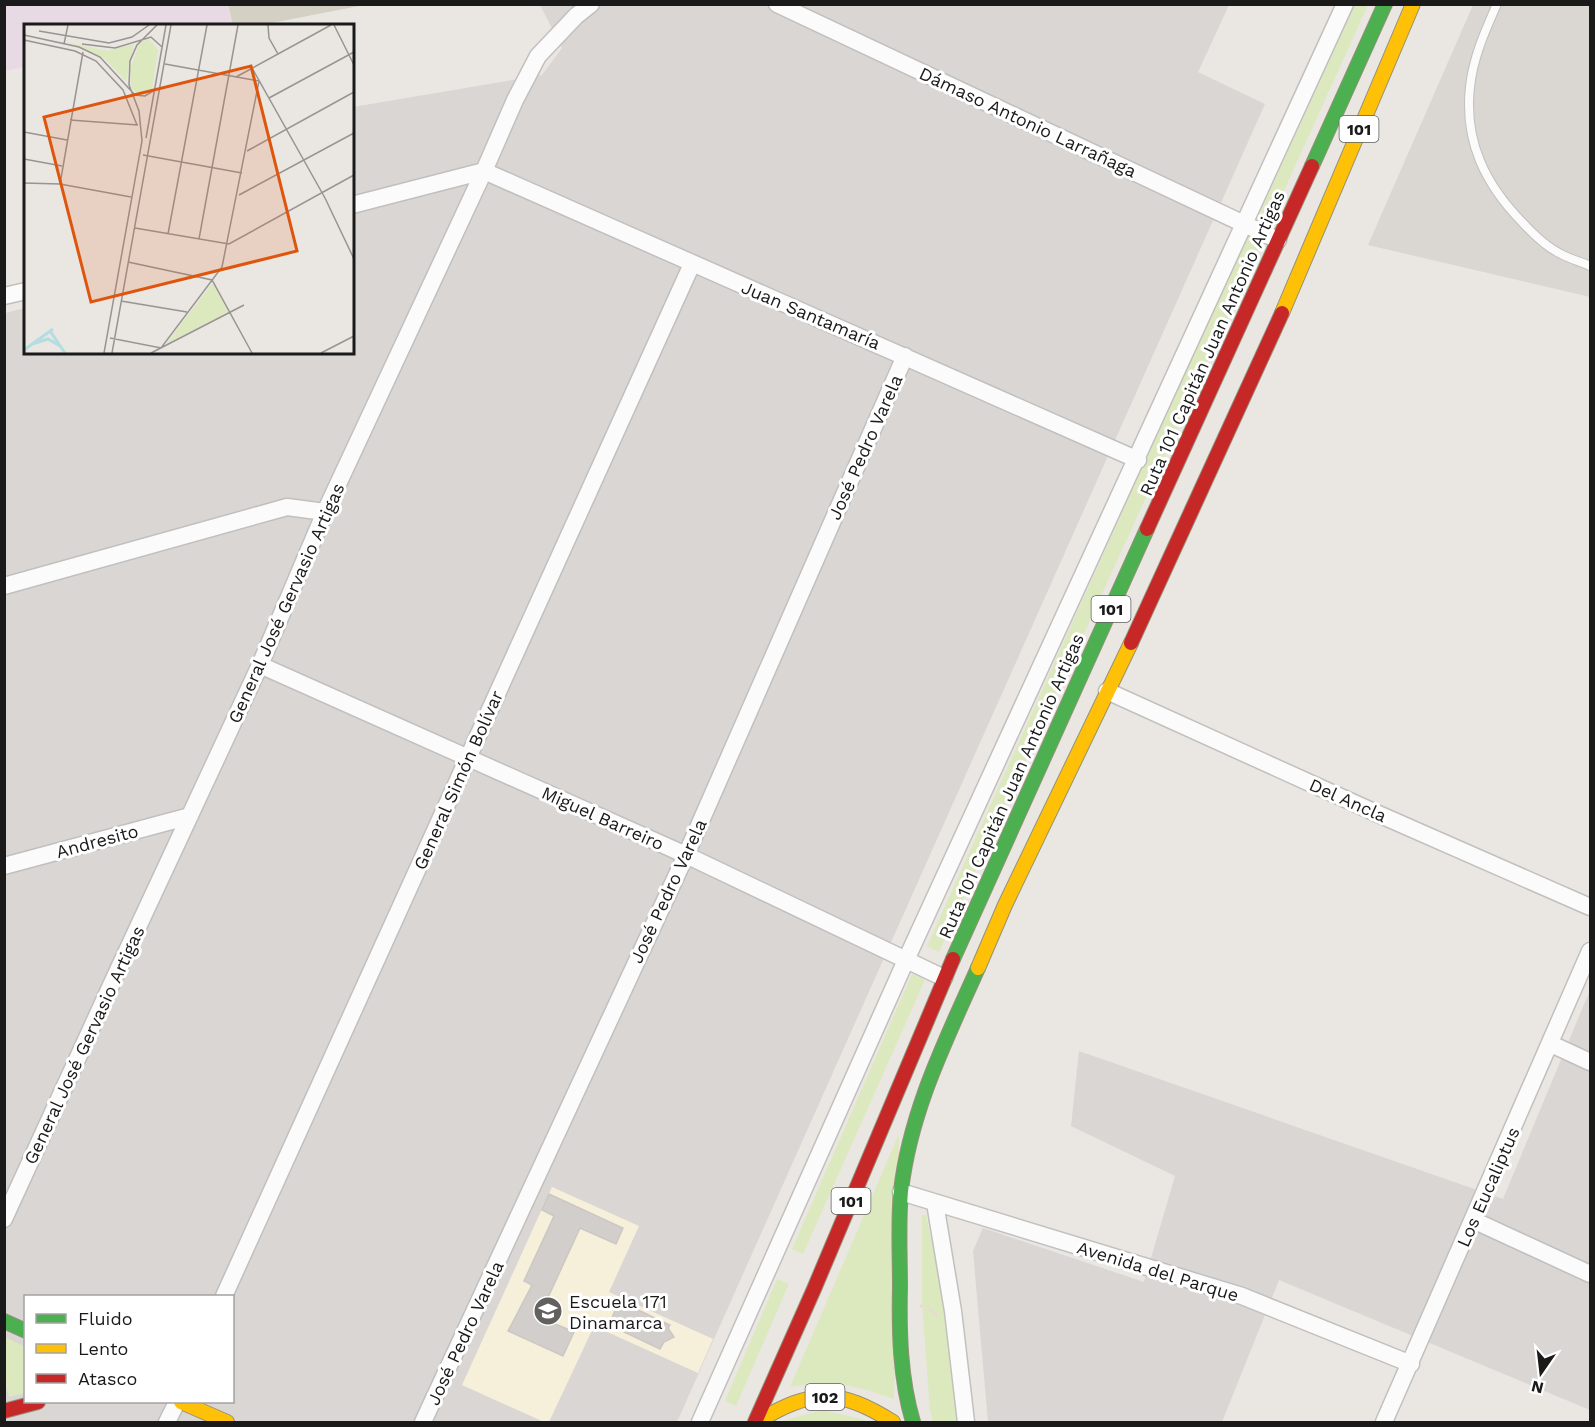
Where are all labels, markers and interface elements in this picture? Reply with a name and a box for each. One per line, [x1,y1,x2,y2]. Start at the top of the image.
inset map [24,24,354,354]
street label: Dámaso Antonio Larrañaga [916,62,1140,182]
road number: 101 [1340,116,1378,142]
street label: Ruta 101 Capitán Juan Antonio Artigas [1135,187,1289,499]
street label: Juan Santamaría [739,276,883,354]
street label: José Pedro Varela [824,371,906,523]
street label: General José Gervasio Artigas [223,480,349,726]
road number: 101 [1092,596,1130,622]
street label: Ruta 101 Capitán Juan Antonio Artigas [934,630,1088,942]
street label: General Simón Bolívar [409,687,507,873]
street label: Del Ancla [1306,774,1390,826]
street label: Miguel Barreiro [539,782,667,854]
street label: José Pedro Varela [625,816,711,966]
street label: Andresito [54,820,140,862]
street label: General José Gervasio Artigas [19,923,149,1167]
street label: Los Eucaliptus [1452,1124,1524,1250]
road number: 101 [832,1188,870,1214]
street label: Avenida del Parque [1075,1236,1241,1306]
street label: José Pedro Varela [422,1258,508,1408]
place label: Escuela 171 Dinamarca [569,1291,667,1333]
legend [24,1295,234,1403]
school or university icon: Escuela 171 Dinamarca [532,1295,564,1327]
text: Fluido [78,1308,132,1329]
text: Lento [78,1338,128,1359]
north arrow [1511,1343,1571,1403]
text: Atasco [78,1368,137,1389]
text: N [1529,1376,1546,1398]
road number: 102 [806,1384,844,1410]

